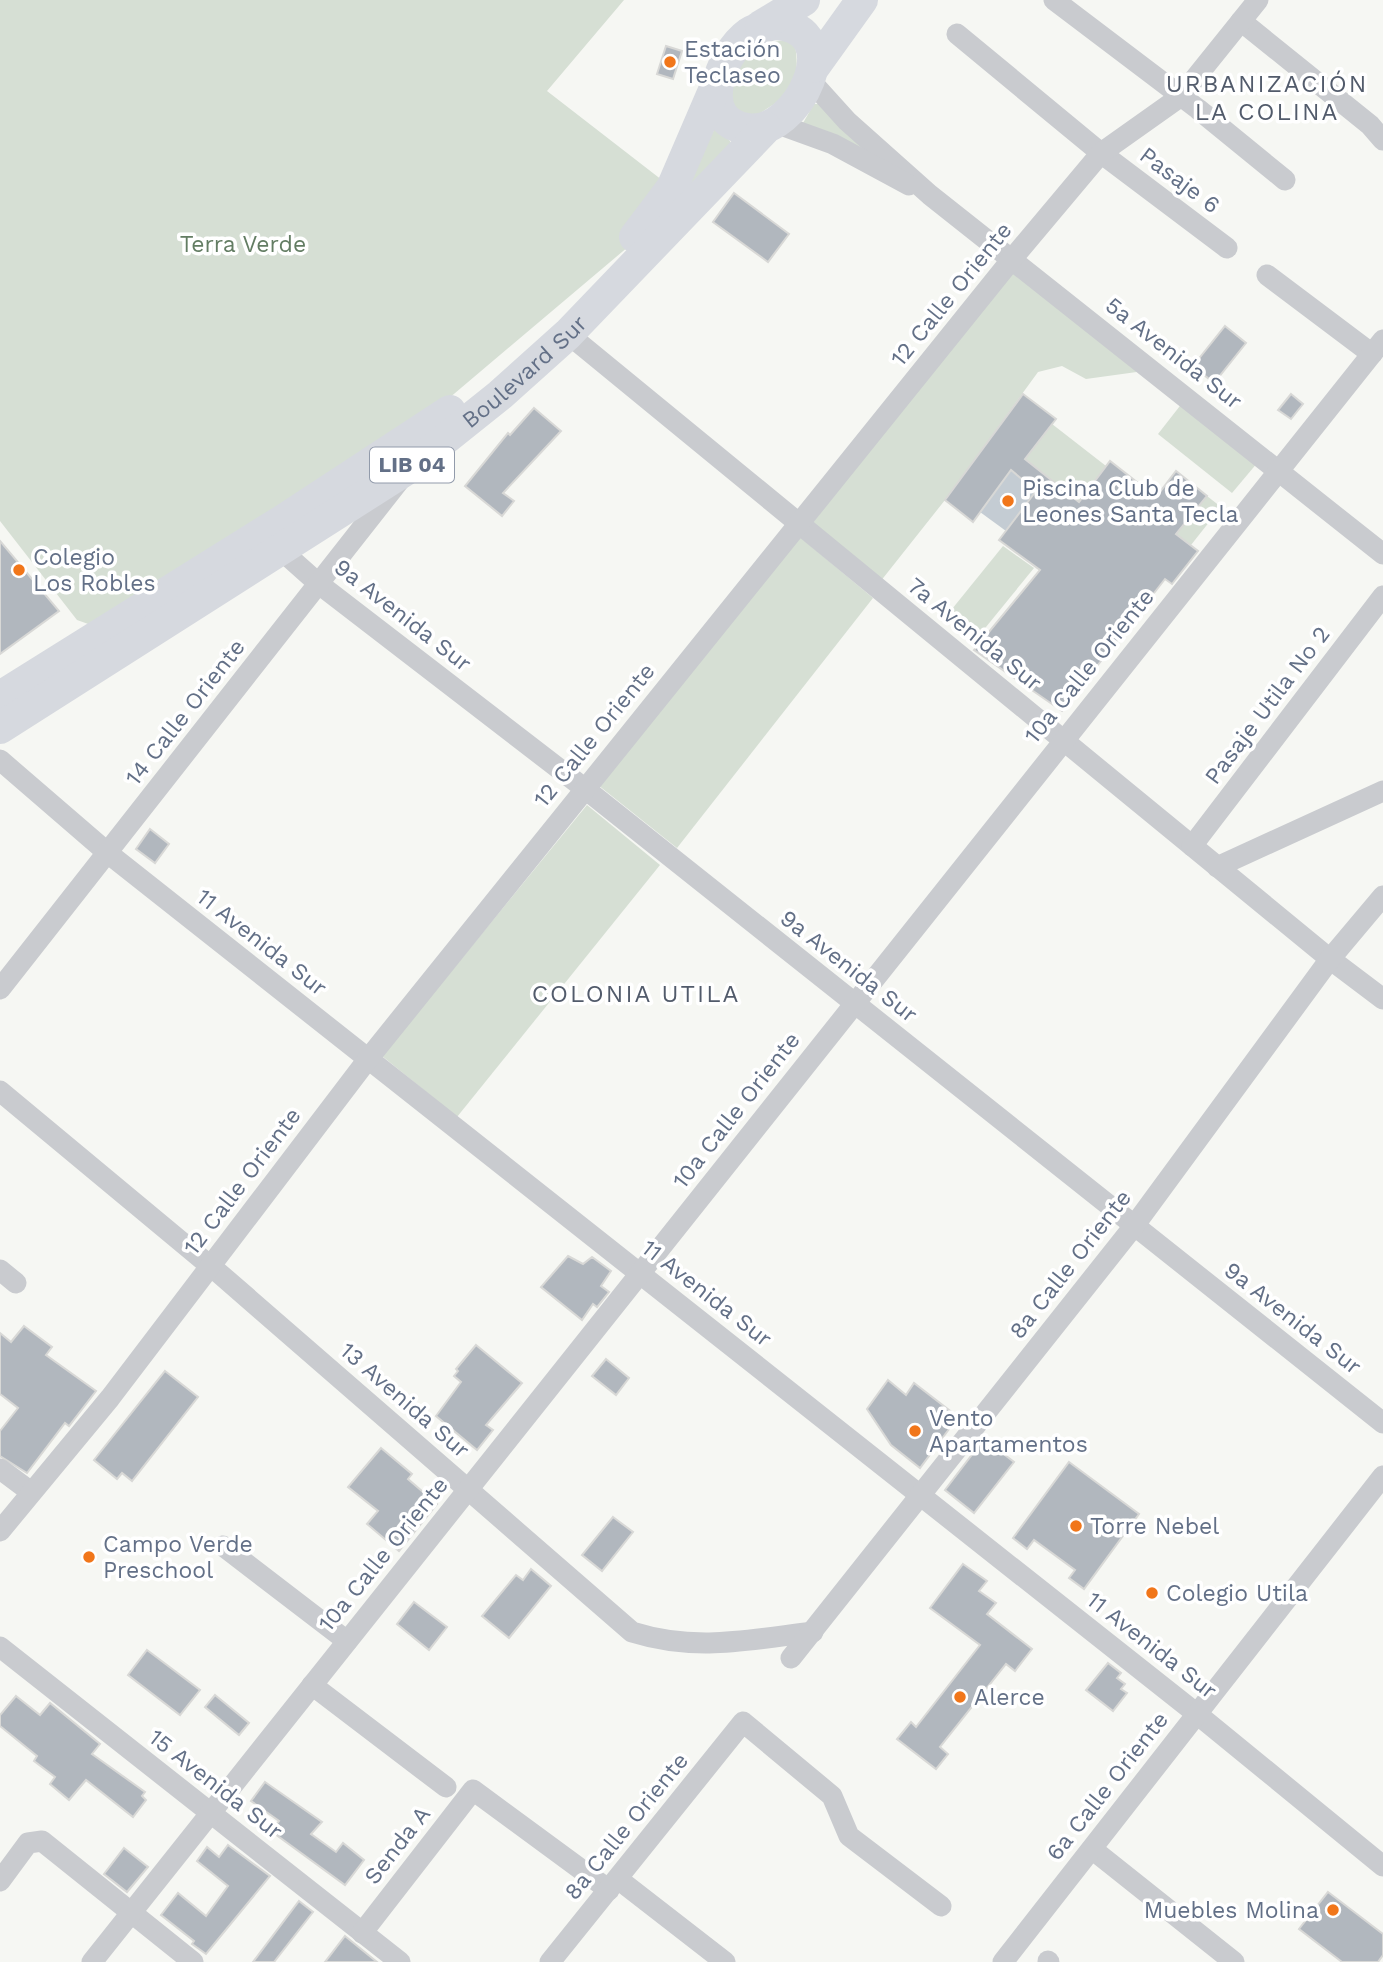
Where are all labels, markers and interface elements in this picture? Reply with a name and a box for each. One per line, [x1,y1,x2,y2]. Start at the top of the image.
place label: Estación Teclaseo [684,36,781,89]
marker: Estación Teclaseo [662,54,678,70]
district label: URBANIZACIÓN LA COLINA [1166,70,1368,126]
street label: Pasaje 6 [1134,142,1225,219]
street label: 12 Calle Oriente [885,217,1018,372]
park label: Terra Verde [180,231,306,258]
street label: 5a Avenida Sur [1100,292,1247,415]
street label: Boulevard Sur [457,310,593,434]
road number: LIB 04 [370,448,454,482]
place label: Piscina Club de Leones Santa Tecla [1022,475,1238,528]
marker: Piscina Club de Leones Santa Tecla [1000,493,1016,509]
place label: Colegio Los Robles [33,544,156,597]
street label: 9a Avenida Sur [329,553,477,677]
marker: Colegio Los Robles [11,562,27,578]
street label: 7a Avenida Sur [902,572,1047,697]
street label: 10a Calle Oriente [1019,584,1160,749]
street label: Pasaje Utila No 2 [1199,621,1336,790]
street label: 14 Calle Oriente [120,634,251,791]
street label: 12 Calle Oriente [528,658,661,813]
street label: 11 Avenida Sur [191,883,332,1002]
street label: 9a Avenida Sur [775,904,923,1028]
district label: COLONIA UTILA [532,980,740,1008]
street label: 10a Calle Oriente [667,1027,806,1194]
street label: 12 Calle Oriente [178,1102,306,1260]
street label: 8a Calle Oriente [1004,1185,1137,1344]
street label: 11 Avenida Sur [636,1234,777,1353]
street label: 9a Avenida Sur [1219,1256,1367,1380]
street label: 13 Avenida Sur [335,1337,475,1464]
place label: Vento Apartamentos [929,1405,1088,1458]
marker: Vento Apartamentos [907,1423,923,1439]
street label: 10a Calle Oriente [313,1472,454,1637]
place label: Torre Nebel [1090,1513,1219,1540]
marker: Torre Nebel [1068,1518,1084,1534]
place label: Campo Verde Preschool [103,1531,253,1584]
marker: Campo Verde Preschool [81,1549,97,1565]
place label: Colegio Utila [1166,1580,1308,1607]
marker: Colegio Utila [1144,1585,1160,1601]
street label: 11 Avenida Sur [1081,1586,1222,1705]
place label: Alerce [974,1684,1045,1711]
marker: Alerce [952,1689,968,1705]
street label: 6a Calle Oriente [1041,1707,1174,1866]
street label: 15 Avenida Sur [143,1724,288,1845]
street label: 8a Calle Oriente [559,1747,694,1905]
street label: Senda A [359,1801,436,1890]
place label: Muebles Molina [1144,1897,1319,1924]
marker: Muebles Molina [1325,1902,1341,1918]

